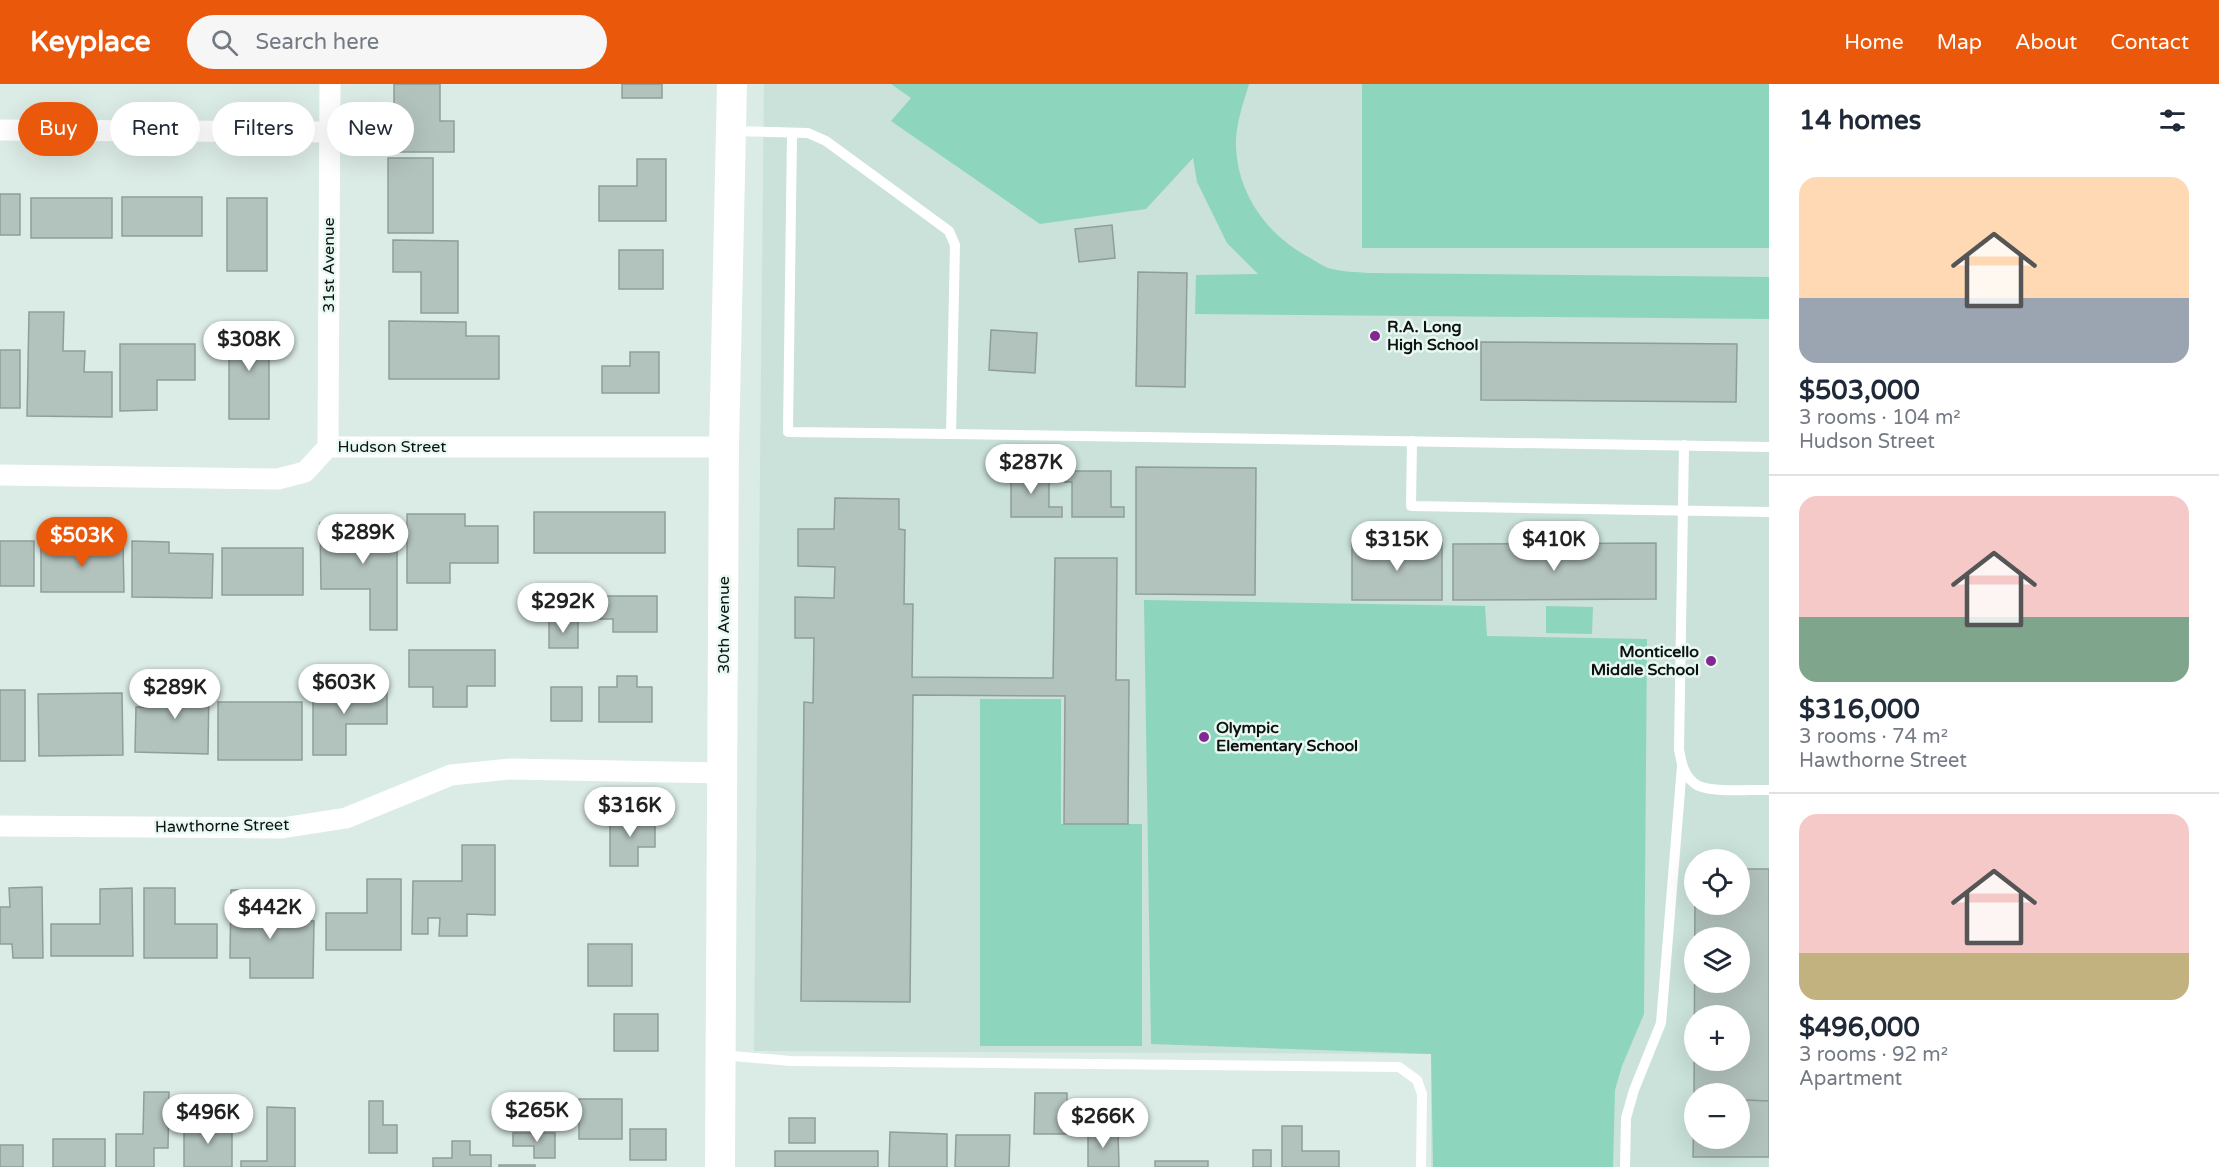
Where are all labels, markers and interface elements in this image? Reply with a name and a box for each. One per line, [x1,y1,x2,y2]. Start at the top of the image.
search box [187,15,607,69]
text: Keyplace [30,25,151,59]
icon: search [208,26,241,59]
text: Search here [256,29,379,55]
text: Home [1844,30,1904,55]
text: Map [1937,30,1982,55]
text: About [2015,30,2077,55]
text: Contact [2110,30,2189,55]
chip: Buy [18,102,98,156]
chip: Rent [110,102,200,156]
chip: Filters [212,102,315,156]
chip: New [327,102,414,156]
icon: filters [2156,104,2189,137]
text: 14 homes [1799,105,1921,136]
icon: home [1940,216,2048,324]
street label: 31st Avenue [319,217,339,313]
place label: R.A. Long High School [1387,317,1478,355]
pin: $308K [207,321,291,372]
text: $308K [217,328,281,352]
marker: R.A. Long High School [1368,329,1382,343]
text: $503,000 [1799,375,1920,406]
text: 3 rooms · 104 m² [1799,406,1961,430]
text: Hudson Street [1799,430,1935,454]
street label: Hudson Street [338,437,446,457]
pin: $287K [989,444,1073,495]
text: $287K [999,451,1063,475]
pin: $289K [321,514,405,565]
pin: $503K [40,517,124,568]
text: $289K [331,521,395,545]
pin: $315K [1355,521,1439,572]
pin: $410K [1512,521,1596,572]
text: $503K [50,524,114,548]
text: $315K [1365,528,1429,552]
text: $410K [1522,528,1586,552]
icon: home [1940,535,2048,643]
street label: 30th Avenue [714,576,734,674]
pin: $292K [521,583,605,634]
text: $292K [531,590,595,614]
place label: Monticello Middle School [1591,642,1699,680]
marker: Monticello Middle School [1704,654,1718,668]
pin: $603K [302,664,386,715]
pin: $289K [133,669,217,720]
text: $603K [312,671,376,695]
text: $289K [143,676,207,700]
text: $316,000 [1799,694,1920,725]
place label: Olympic Elementary School [1216,718,1358,756]
text: 3 rooms · 74 m² [1799,725,1948,749]
marker: Olympic Elementary School [1197,730,1211,744]
text: Hawthorne Street [1799,749,1967,773]
pin: $316K [588,787,672,838]
text: $316K [598,794,662,818]
street label: Hawthorne Street [155,815,289,837]
map controls [1684,849,1750,1149]
button: locate [1684,849,1750,915]
icon: home [1940,853,2048,961]
pin: $442K [228,889,312,940]
text: $442K [238,896,302,920]
button: layers [1684,927,1750,993]
button: + [1684,1005,1750,1071]
text: $496,000 [1799,1012,1920,1043]
text: 3 rooms · 92 m² [1799,1043,1948,1067]
text: Apartment [1799,1067,1902,1091]
button: − [1684,1083,1750,1149]
pin: $265K [495,1092,579,1143]
pin: $496K [166,1094,250,1145]
pin: $266K [1061,1098,1145,1149]
text: $265K [505,1099,569,1123]
text: $496K [176,1101,240,1125]
text: $266K [1071,1105,1135,1129]

